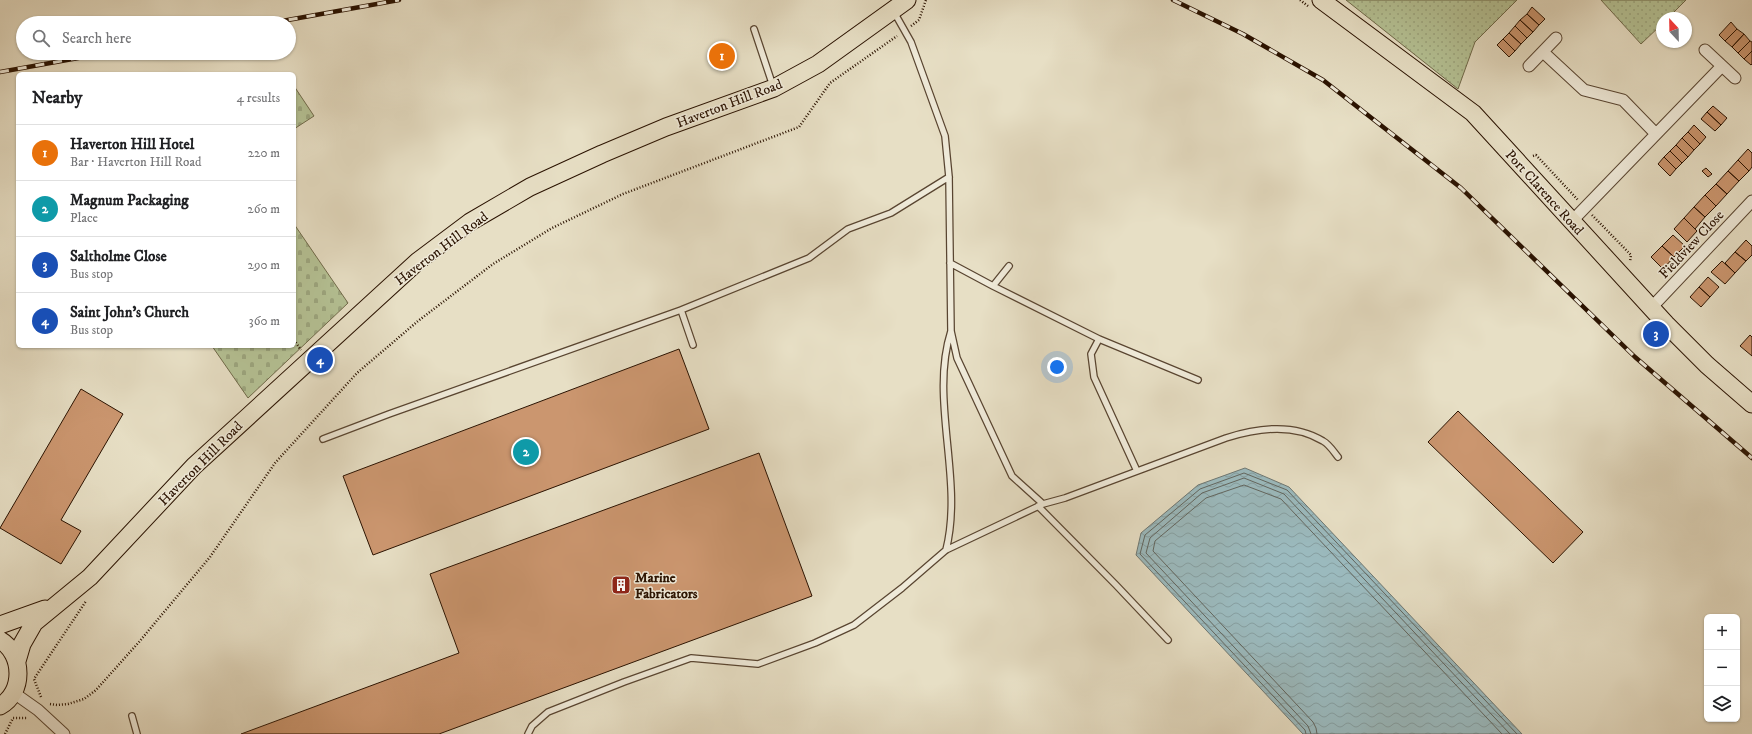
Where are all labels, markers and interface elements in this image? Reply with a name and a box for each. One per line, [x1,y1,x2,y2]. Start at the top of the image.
north arrow [1656,12,1692,48]
search box [16,16,296,60]
icon: search [30,27,52,49]
text: Search here [62,29,131,48]
pin: 1 [709,41,735,71]
street label: Haverton Hill Road [674,75,785,132]
text: Nearby [32,87,82,109]
text: 4 results [237,90,280,106]
text: Haverton Hill Hotel [70,135,194,154]
text: 1 [43,145,47,161]
text: 220 m [248,145,280,161]
street label: Port Clarence Road [1501,146,1587,239]
text: Bar · Haverton Hill Road [70,154,201,170]
text: Magnum Packaging [70,191,189,210]
text: 2 [42,201,48,217]
text: 260 m [247,201,280,217]
street label: Fieldview Close [1655,206,1728,283]
street label: Haverton Hill Road [391,208,492,290]
text: Place [70,210,98,226]
text: Saltholme Close [70,247,167,266]
text: 3 [43,257,47,273]
text: 290 m [248,257,280,273]
text: Bus stop [70,266,113,282]
text: Saint John's Church [70,303,189,322]
text: 4 [41,313,49,329]
text: 360 m [249,313,280,329]
pin: 3 [1643,319,1669,349]
text: Bus stop [70,322,113,338]
pin: 4 [307,345,333,375]
your location [1047,357,1067,377]
street label: Haverton Hill Road [155,418,247,510]
pin: 2 [513,437,539,467]
place label: Marine Fabricators [635,569,698,603]
building icon: Marine Fabricators [610,574,632,596]
map controls [1704,614,1740,722]
button: + [1704,614,1740,650]
button: − [1704,650,1740,686]
button: layers [1704,686,1740,722]

